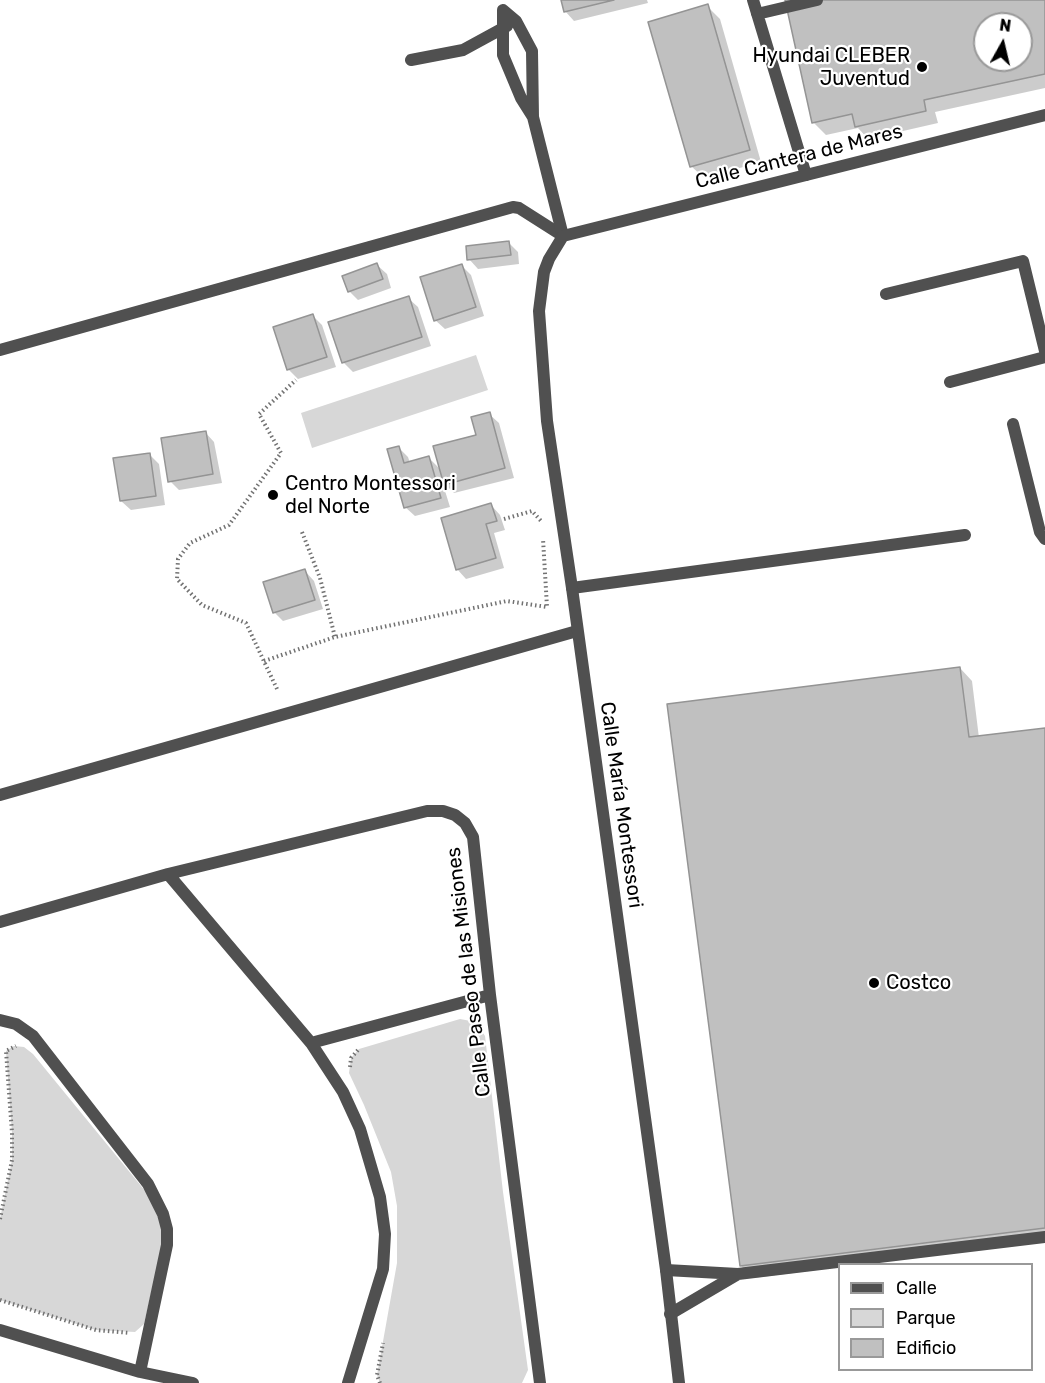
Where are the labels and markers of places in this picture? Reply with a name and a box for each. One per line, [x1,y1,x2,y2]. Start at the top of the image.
place label: Hyundai CLEBER Juventud [753,44,910,91]
marker: Hyundai CLEBER Juventud [915,60,929,74]
place label: Centro Montessori del Norte [285,472,456,519]
marker: Centro Montessori del Norte [266,488,280,502]
place label: Costco [886,971,951,995]
marker: Costco [867,976,881,990]

